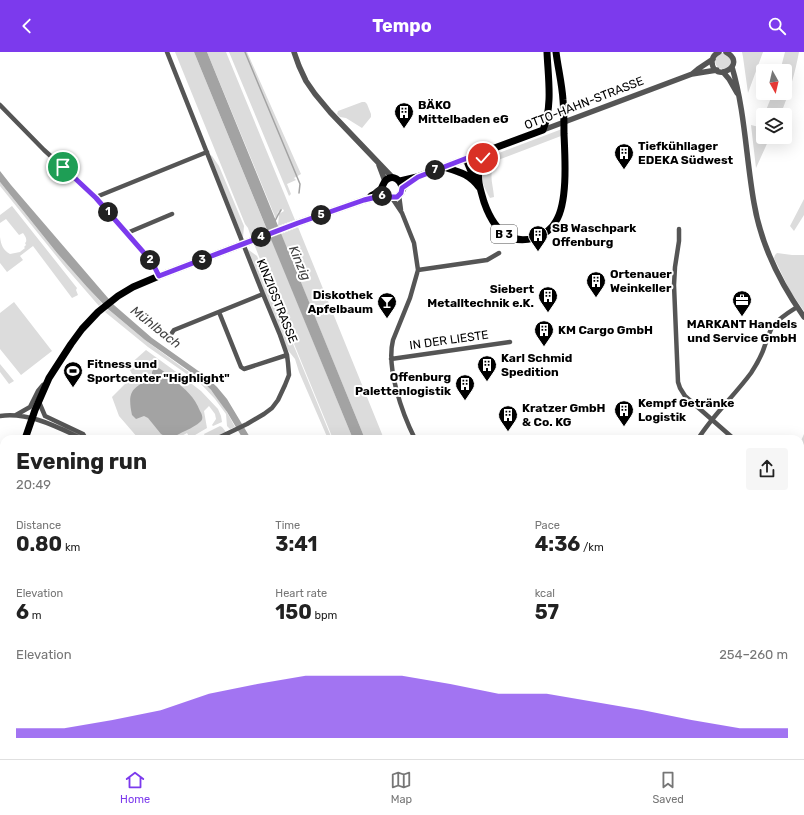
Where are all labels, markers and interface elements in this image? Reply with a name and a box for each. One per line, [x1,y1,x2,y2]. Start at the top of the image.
icon: back [16,15,38,37]
text: Tempo [372,15,432,37]
icon: search [766,15,788,37]
north arrow [756,64,792,100]
map controls [756,64,792,144]
street label: OTTO-HAHN-STRASSE [522,74,646,132]
place label: BÄKO Mittelbaden eG [418,98,509,126]
building icon: BÄKO Mittelbaden eG [393,101,415,129]
button: layers [756,108,792,144]
place label: Tiefkühllager EDEKA Südwest [638,139,734,167]
pin [466,141,500,175]
building icon: Tiefkühllager EDEKA Südwest [613,142,635,170]
icon: check [472,147,494,169]
pin [46,150,80,184]
icon: arrive [52,156,74,178]
pin: 7 [425,160,445,180]
text: 7 [432,163,438,176]
pin: 6 [372,186,392,206]
text: 6 [378,189,386,202]
pin: 1 [98,202,118,222]
text: 1 [105,205,111,218]
pin: 5 [311,205,331,225]
text: 5 [317,208,325,221]
place label: SB Waschpark Offenburg [552,221,636,249]
building icon: SB Waschpark Offenburg [527,224,549,252]
road number: B 3 [491,225,517,243]
pin: 4 [251,227,271,247]
text: 4 [257,230,265,243]
water label: Kinzig [285,243,314,283]
pin: 2 [140,250,160,270]
pin: 3 [192,250,212,270]
text: 2 [146,253,154,266]
text: 3 [198,253,206,266]
street label: KINZIGSTRASSE [254,257,300,345]
place label: Ortenauer Weinkeller [610,267,672,295]
building icon: Ortenauer Weinkeller [585,270,607,298]
place label: Siebert Metalltechnik e.K. [427,282,534,310]
building icon: Siebert Metalltechnik e.K. [537,285,559,313]
place label: Diskothek Apfelbaum [308,288,373,316]
office icon: MARKANT Handels und Service GmbH [731,289,753,317]
bar icon: Diskothek Apfelbaum [376,291,398,319]
water label: Mühlbach [128,303,184,351]
place label: MARKANT Handels und Service GmbH [687,317,798,345]
building icon: KM Cargo GmbH [533,319,555,347]
place label: KM Cargo GmbH [558,323,653,337]
street label: IN DER LIESTE [409,328,489,352]
place label: Karl Schmid Spedition [501,351,572,379]
building icon: Karl Schmid Spedition [476,354,498,382]
place label: Fitness und Sportcenter "Highlight" [87,357,230,385]
sports icon: Fitness und Sportcenter "Highlight" [62,360,84,388]
place label: Offenburg Palettenlogistik [355,370,451,398]
building icon: Offenburg Palettenlogistik [454,373,476,401]
place label: Kempf Getränke Logistik [638,396,734,424]
building icon: Kempf Getränke Logistik [613,399,635,427]
place label: Kratzer GmbH & Co. KG [522,401,606,429]
building icon: Kratzer GmbH & Co. KG [497,404,519,432]
text: Evening run [16,448,147,475]
button: share [746,448,788,490]
text: 20:49 [16,477,51,492]
text: Distance [16,519,61,532]
text: Time [275,519,300,532]
text: Pace [535,519,560,532]
text: 0.80 [16,532,62,556]
text: 3:41 [275,532,317,556]
text: 4:36 [535,532,580,556]
text: km [62,541,80,554]
text: /km [580,541,604,554]
text: Elevation [16,587,63,600]
text: Heart rate [275,587,327,600]
text: kcal [535,587,555,600]
text: 6 [16,600,29,624]
text: 150 [275,600,312,624]
text: 57 [535,600,559,624]
text: m [29,609,42,622]
text: bpm [312,609,337,622]
text: Elevation [16,647,72,662]
text: 254–260 m [719,647,788,662]
tab: Home [120,769,150,806]
tab: Map [390,769,412,806]
tab: Saved [653,769,684,806]

